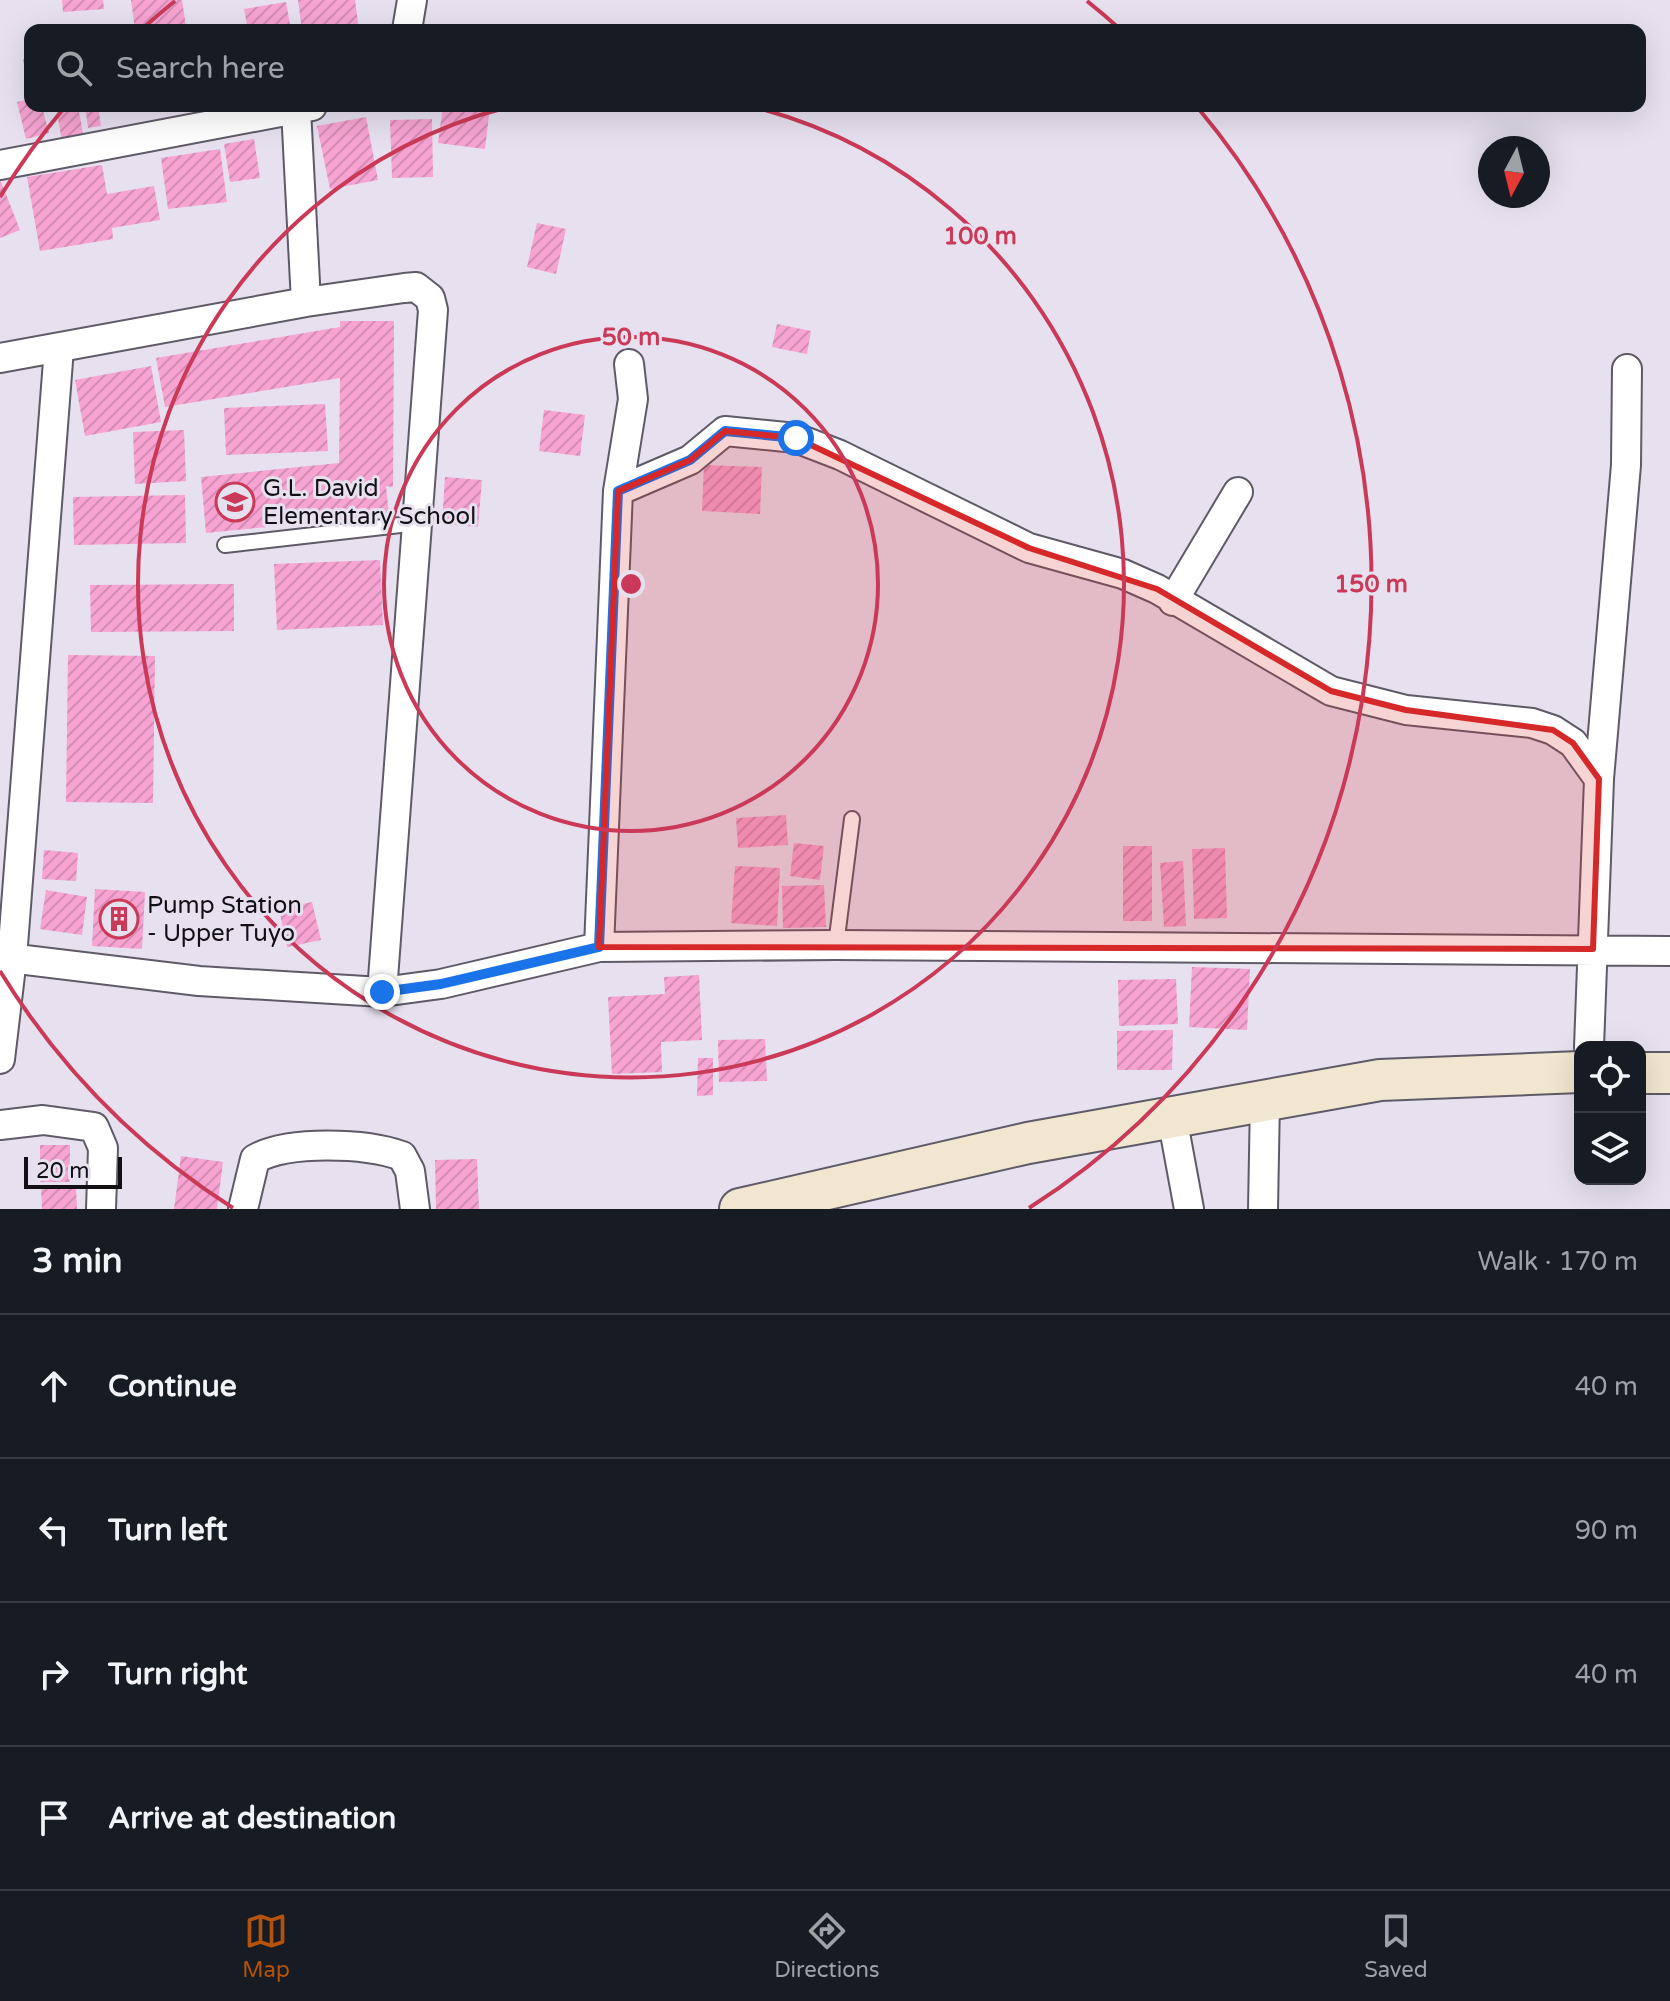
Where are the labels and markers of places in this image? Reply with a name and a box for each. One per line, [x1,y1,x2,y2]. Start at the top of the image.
place label: G.L. David Elementary School [263,474,476,531]
school or university icon: G.L. David Elementary School [214,481,256,523]
centre of rings [617,570,645,598]
place label: Pump Station - Upper Tuyo [147,891,302,948]
building icon: Pump Station - Upper Tuyo [98,898,140,940]

